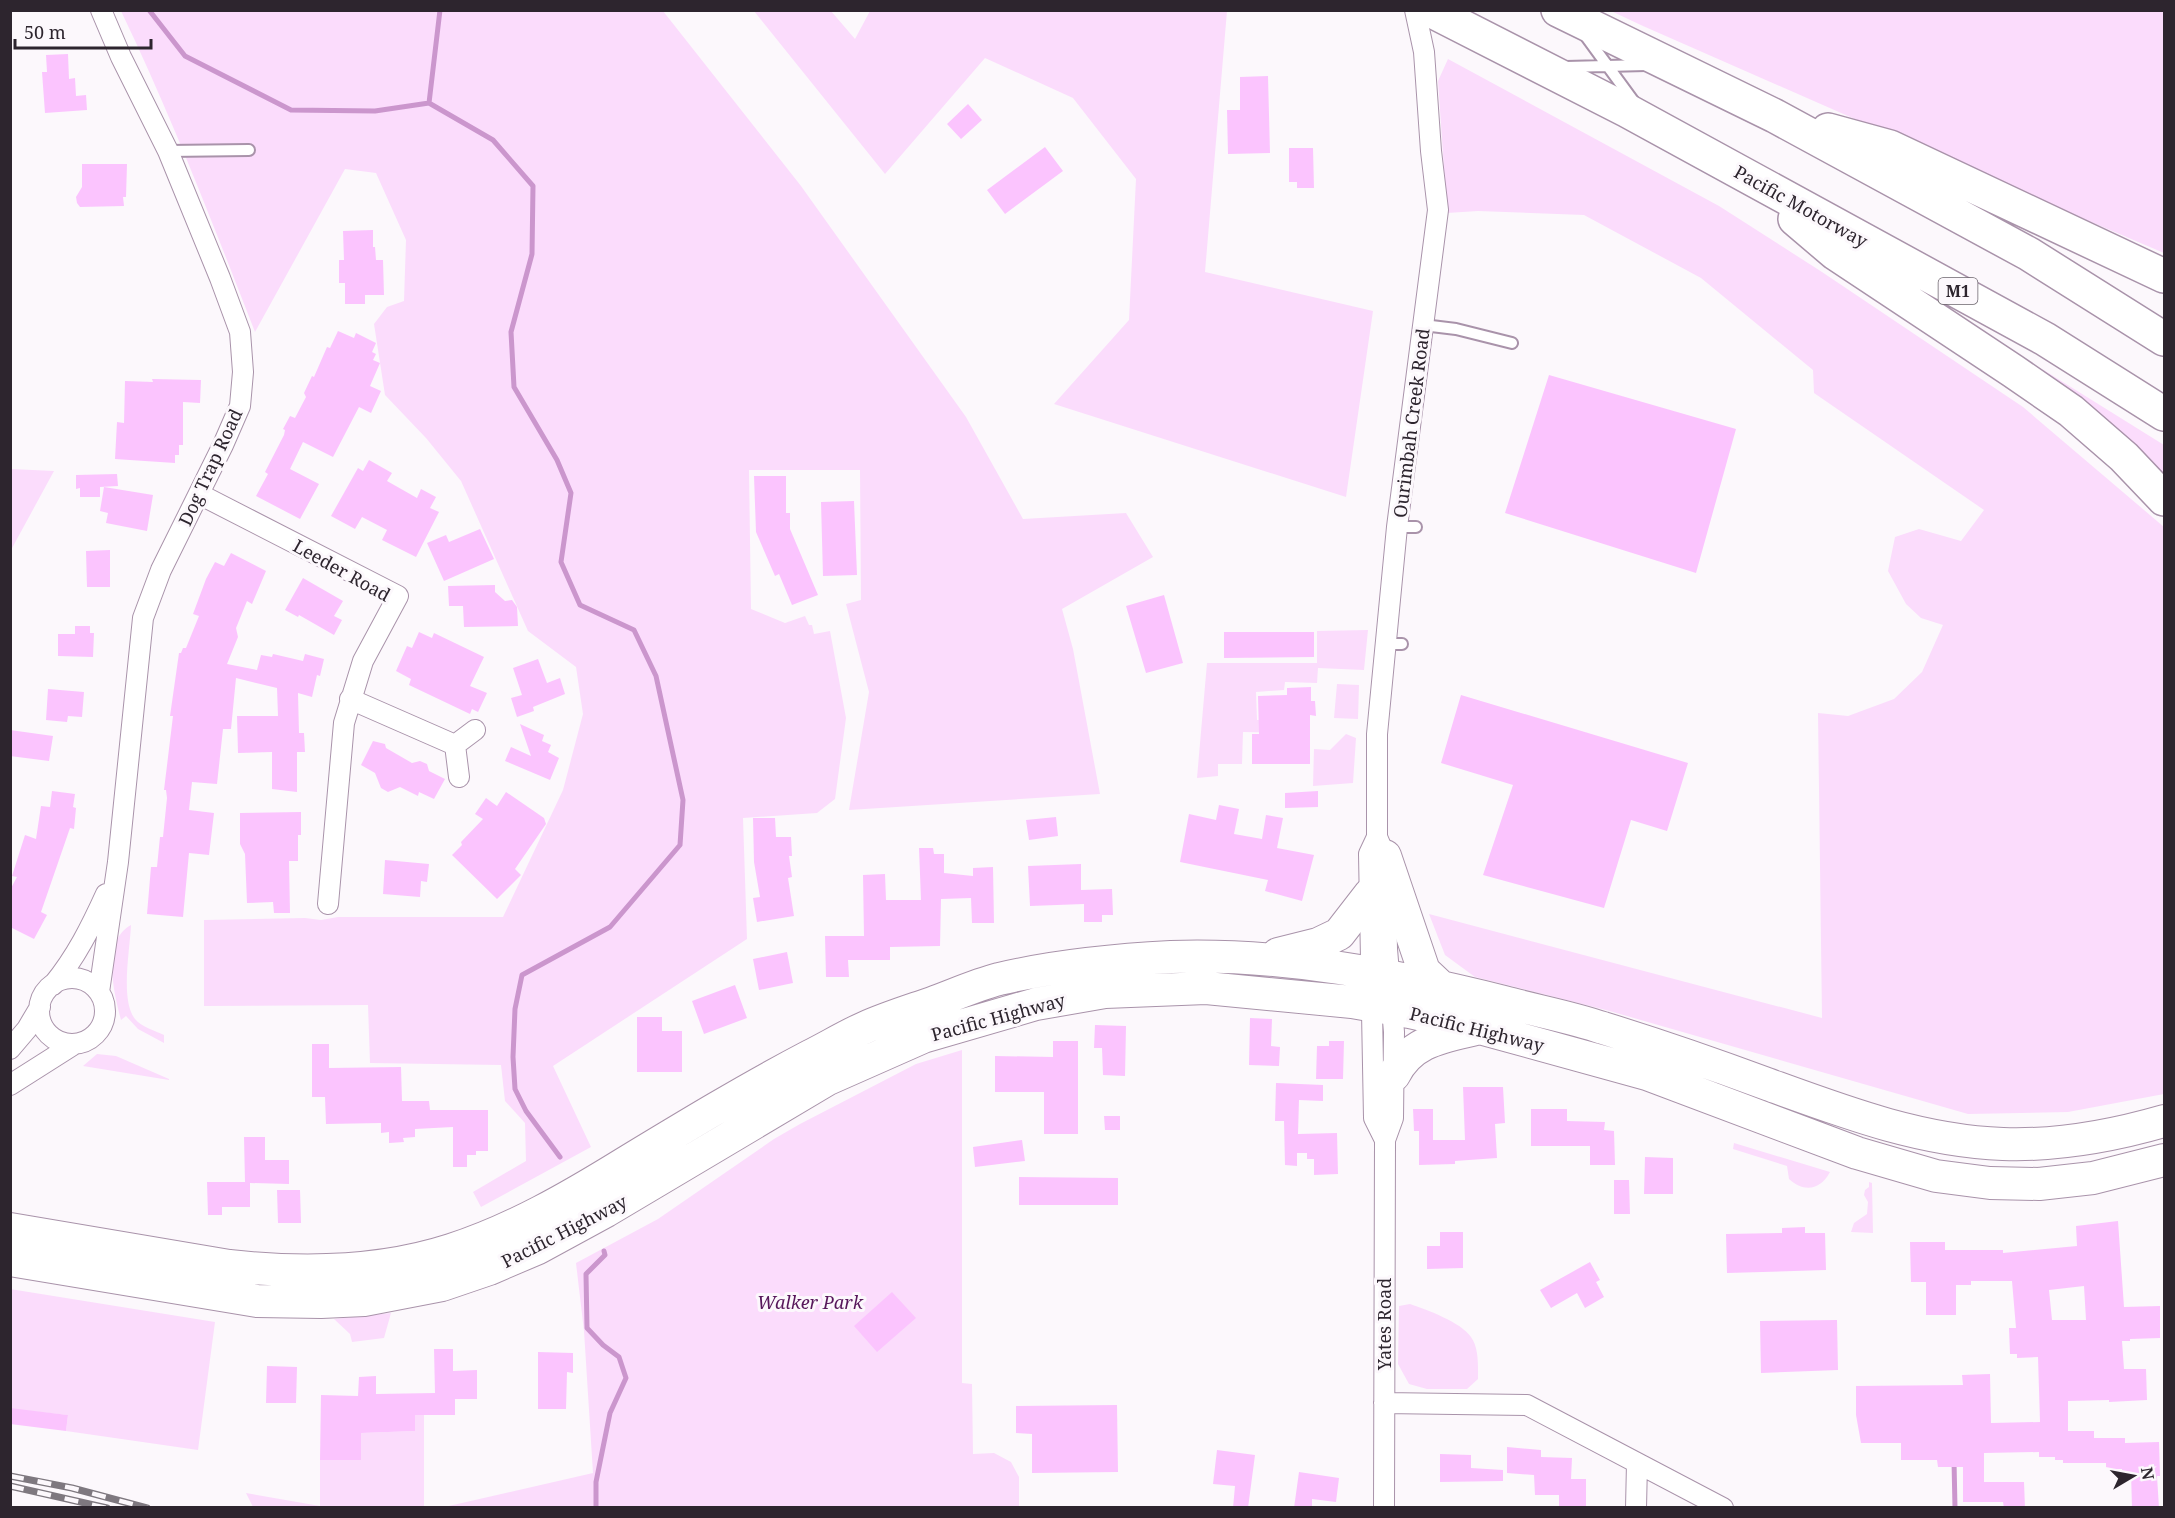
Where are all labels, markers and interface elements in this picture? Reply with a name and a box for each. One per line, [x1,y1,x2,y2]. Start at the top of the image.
scale bar [15,12,152,50]
text: 50 m [24,20,66,44]
street label: Pacific Motorway [1730,159,1873,253]
road number: M1 [1938,278,1978,304]
street label: Ourimbah Creek Road [1387,327,1435,519]
street label: Dog Trap Road [172,405,248,529]
street label: Leeder Road [289,533,395,607]
street label: Pacific Highway [928,987,1068,1046]
street label: Pacific Highway [1407,1001,1548,1058]
street label: Pacific Highway [497,1189,632,1273]
street label: Yates Road [1372,1278,1396,1371]
park label: Walker Park [757,1290,864,1314]
north arrow [2103,1446,2163,1506]
text: N [2136,1465,2160,1482]

